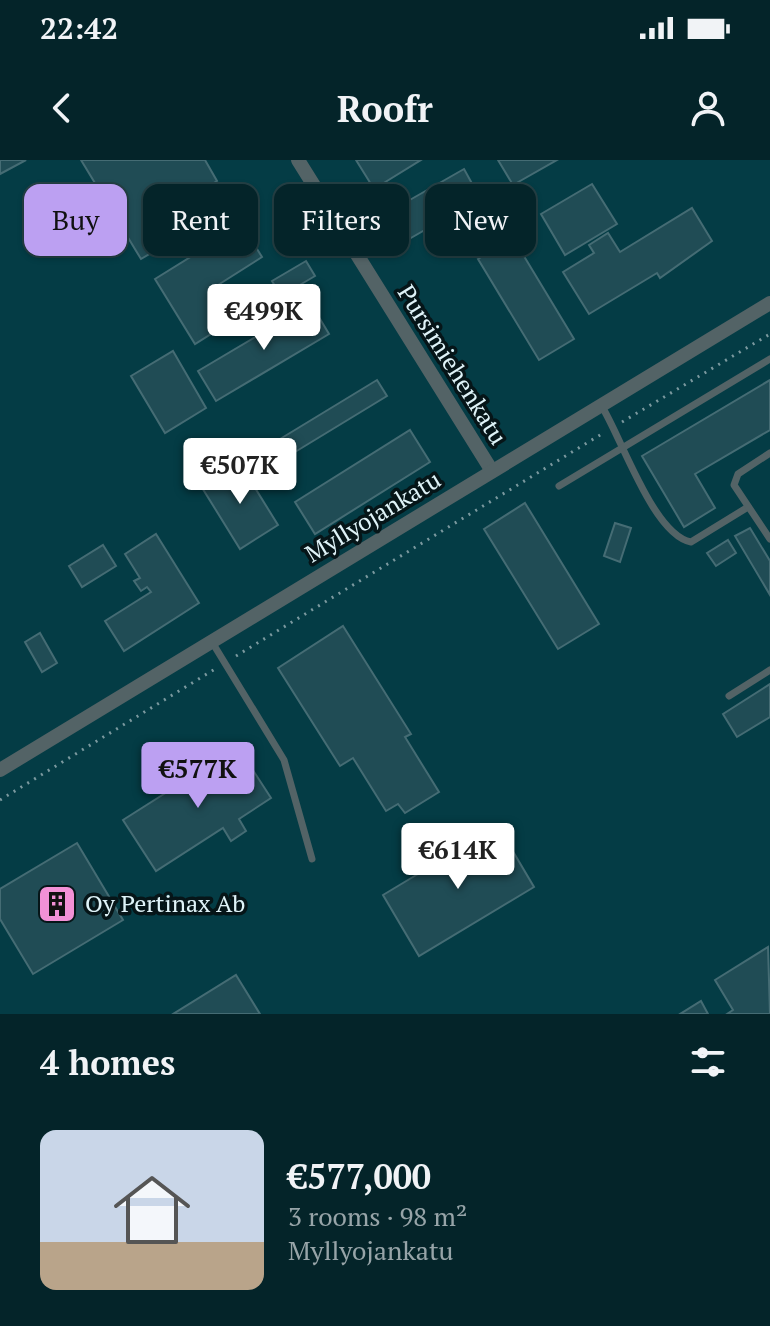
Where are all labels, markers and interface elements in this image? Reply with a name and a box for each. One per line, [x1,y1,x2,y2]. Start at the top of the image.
text: 22:42 [40,8,118,48]
text: Roofr [337,85,433,132]
icon: back [40,86,84,130]
icon: person [686,86,730,130]
chip: Buy [24,184,127,256]
chip: Rent [143,184,258,256]
chip: Filters [274,184,409,256]
chip: New [425,184,536,256]
street label: Pursimiehenkatu [391,279,515,451]
pin: €499K [208,284,320,352]
text: €499K [225,293,303,327]
pin: €507K [184,438,296,506]
text: €507K [201,447,279,481]
street label: Myllyojankatu [299,463,446,569]
pin: €577K [142,742,254,810]
text: €577K [159,751,237,785]
pin: €614K [402,823,514,891]
text: €614K [419,832,497,866]
building icon: Oy Pertinax Ab [36,883,78,925]
place label: Oy Pertinax Ab [85,887,245,919]
text: 4 homes [40,1040,175,1085]
icon: filters [686,1040,730,1084]
text: €577,000 [288,1154,431,1199]
icon: home [104,1162,200,1258]
text: 3 rooms · 98 m² [288,1199,467,1233]
text: Myllyojankatu [288,1233,454,1267]

